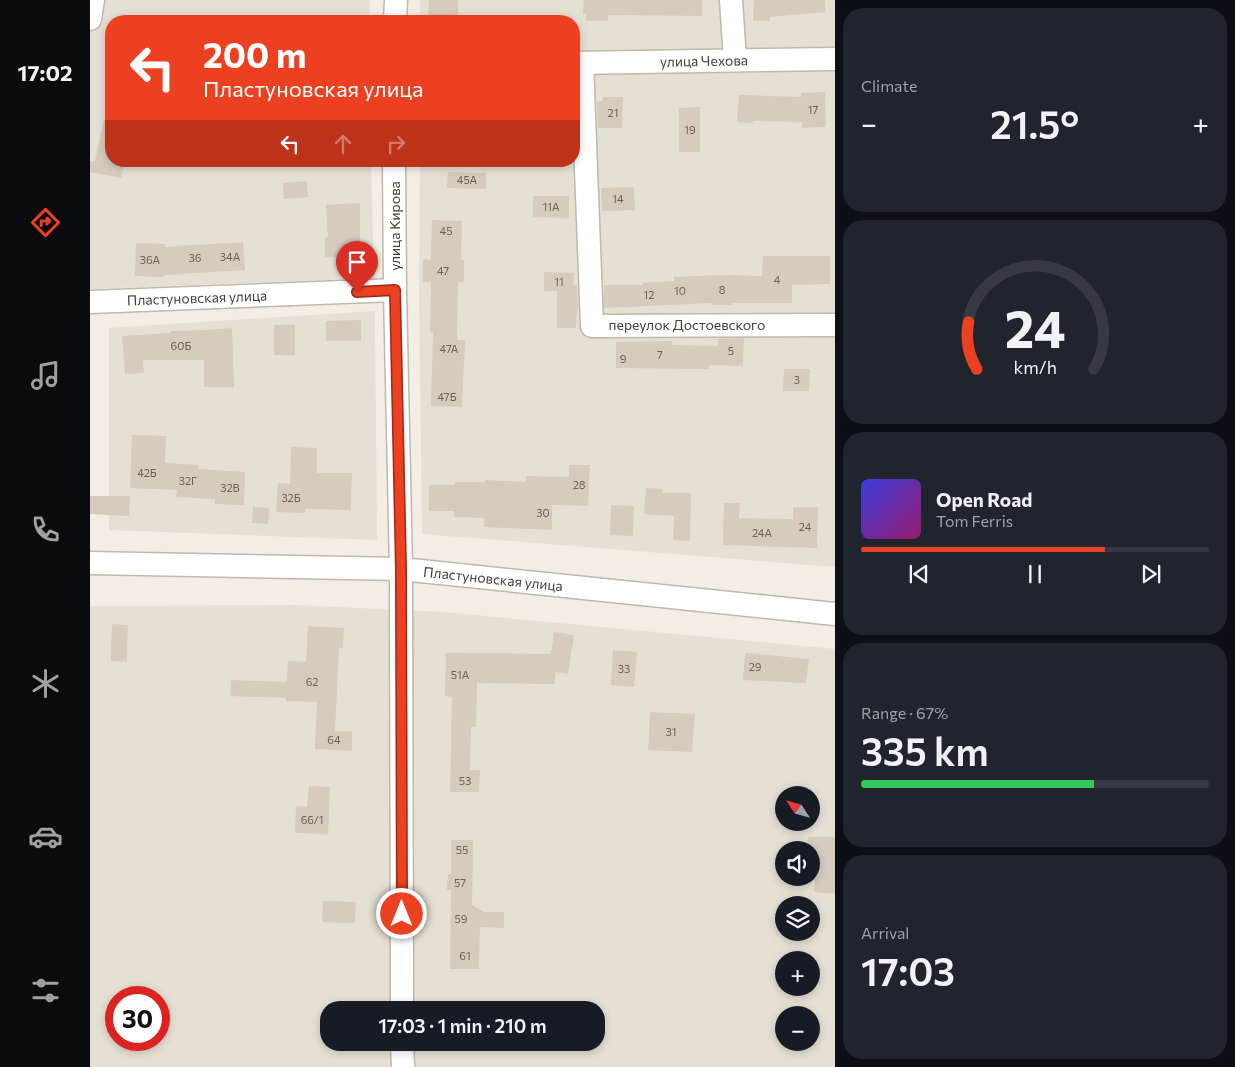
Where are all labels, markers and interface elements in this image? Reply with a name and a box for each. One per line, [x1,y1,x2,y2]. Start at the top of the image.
text: 200 m [203,32,306,75]
icon: left [120,35,185,100]
street label: улица Чехова [660,51,748,70]
text: 17:02 [18,59,72,86]
text: Пластуновская улица [203,75,424,102]
text: Climate [861,76,917,95]
text: 21.5° [990,100,1079,147]
house number: 17 [808,103,818,116]
house number: 21 [608,106,618,119]
text: − [861,106,877,140]
text: + [1193,106,1209,140]
house number: 19 [684,123,696,136]
icon: left [276,130,304,158]
icon: ahead [329,130,357,158]
icon: right [382,130,410,158]
house number: 45А [457,173,478,186]
street label: улица Кирова [386,181,403,271]
house number: 14 [612,192,624,205]
house number: 11А [543,200,560,213]
icon: directions [28,205,63,240]
house number: 45 [440,224,452,237]
pin [336,241,378,292]
icon: arrive [343,248,371,276]
house number: 34А [220,250,241,263]
house number: 36 [189,251,202,264]
house number: 36А [140,253,161,266]
house number: 47 [437,264,449,277]
house number: 4 [774,273,781,286]
house number: 11 [554,275,564,288]
house number: 8 [719,283,726,296]
house number: 10 [674,284,686,297]
street label: Пластуновская улица [127,287,267,308]
house number: 12 [644,288,654,301]
text: 24 [1005,295,1065,359]
street label: переулок Достоевского [609,316,765,333]
house number: 60Б [171,339,191,352]
house number: 47А [440,342,459,355]
house number: 5 [728,344,734,357]
house number: 7 [657,348,663,361]
house number: 9 [620,352,627,365]
text: km/h [1013,356,1057,378]
icon: music [28,358,63,393]
house number: 3 [794,373,800,386]
house number: 47Б [437,390,457,403]
house number: 42Б [137,466,157,479]
house number: 32Г [179,474,197,487]
house number: 28 [573,478,586,491]
house number: 32В [220,481,240,494]
text: Open Road [936,488,1032,511]
house number: 32Б [281,491,301,504]
house number: 30 [536,506,550,519]
text: Tom Ferris [936,511,1013,530]
icon: phone [28,512,63,547]
house number: 24 [799,520,812,533]
house number: 24А [752,526,772,539]
icon: previous [905,560,933,588]
icon: pause [1021,560,1049,588]
icon: next [1137,560,1165,588]
street label: Пластуновская улица [422,563,564,594]
house number: 29 [749,660,762,673]
house number: 33 [618,662,630,675]
icon: climate [28,666,63,701]
house number: 51А [451,668,470,681]
house number: 62 [306,675,318,688]
text: Range · 67% [861,703,948,722]
house number: 31 [666,725,676,738]
text: 335 km [861,727,989,774]
house number: 64 [327,733,341,746]
house number: 53 [459,774,471,787]
north arrow [775,786,820,831]
map controls [775,786,820,1051]
house number: 66/1 [301,813,323,826]
icon: car [28,819,63,854]
button: sound [775,841,820,886]
house number: 55 [456,843,468,856]
house number: 57 [454,876,466,889]
position arrow [375,887,427,939]
button: layers [775,896,820,941]
house number: 59 [455,912,468,925]
text: Arrival [861,923,909,942]
text: 17:03 [861,947,955,994]
house number: 61 [459,949,471,962]
button: + [775,951,820,996]
icon: filters [28,973,63,1008]
speed limit sign: 30 [105,986,170,1051]
button: − [775,1006,820,1051]
text: 17:03 · 1 min · 210 m [379,1014,546,1037]

